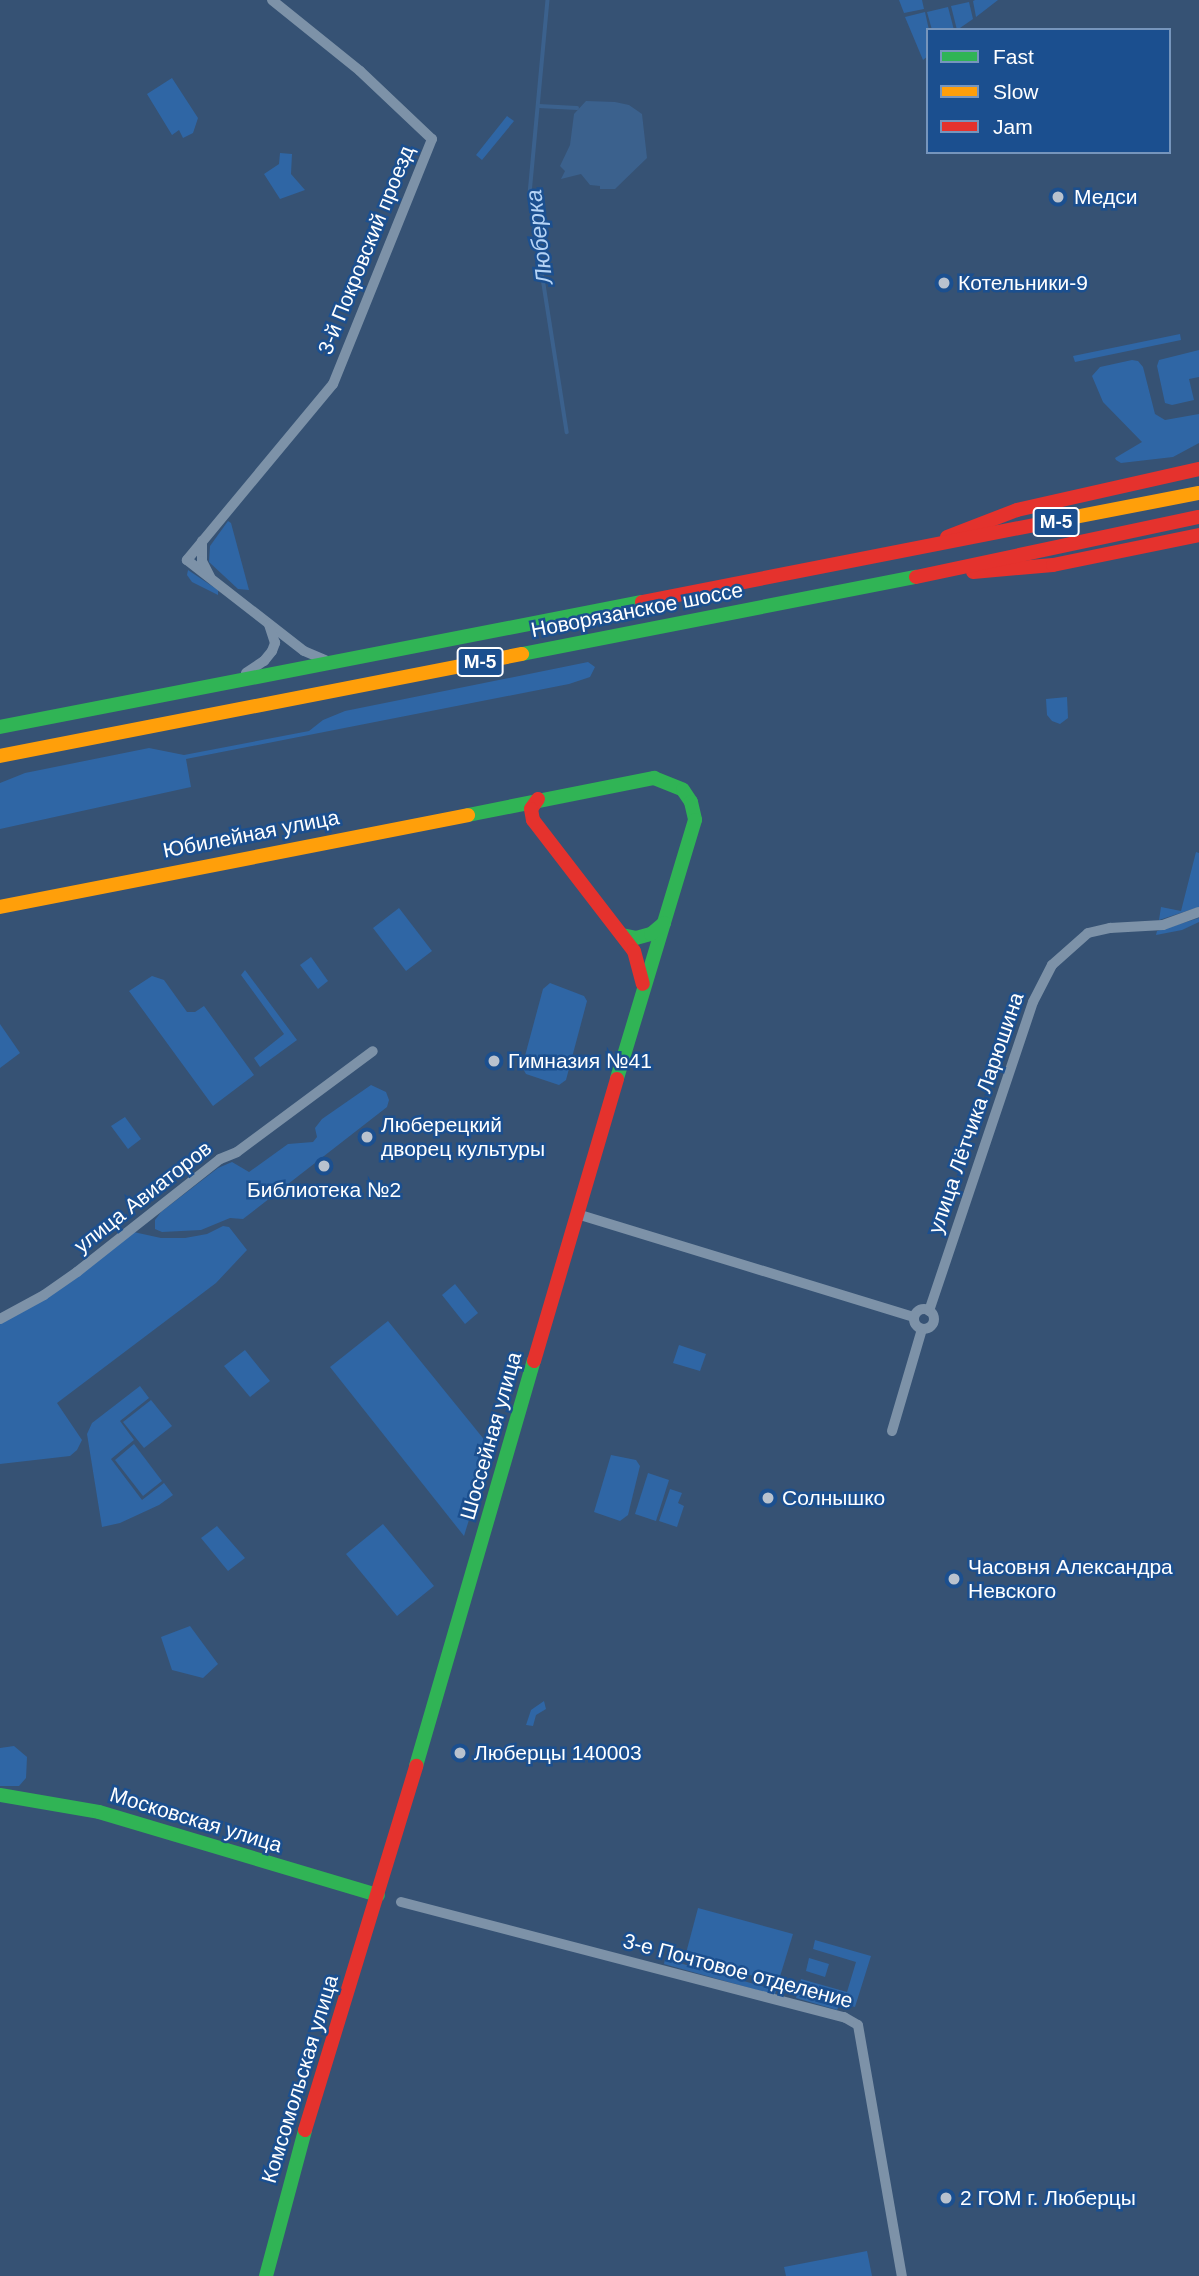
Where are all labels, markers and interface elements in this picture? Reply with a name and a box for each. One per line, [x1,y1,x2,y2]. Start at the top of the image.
legend [926,28,1171,154]
text: Fast [993,45,1034,68]
text: Slow [993,80,1039,103]
text: Jam [993,115,1033,138]
street label: 3-й Покровский проезд [313,142,419,358]
place label: Медси [1074,184,1137,210]
marker: Медси [1048,187,1068,207]
water label: Люберка [519,188,559,286]
place label: Котельники-9 [958,270,1088,296]
marker: Котельники-9 [936,275,952,291]
road number: М-5 [1032,506,1080,538]
street label: Новорязанское шоссе [529,577,745,643]
road number: М-5 [456,646,504,678]
street label: Юбилейная улица [161,805,341,863]
street label: улица Лётчика Ларюшина [923,989,1029,1237]
place label: Гимназия №41 [508,1048,652,1074]
marker: Гимназия №41 [486,1053,502,1069]
place label: Люберецкий дворец культуры [381,1112,545,1162]
marker: Люберецкий дворец культуры [359,1129,375,1145]
street label: улица Авиаторов [69,1136,217,1258]
marker: Библиотека №2 [316,1158,332,1174]
place label: Библиотека №2 [247,1177,401,1203]
street label: Шоссейная улица [455,1349,527,1523]
place label: Солнышко [782,1485,885,1511]
marker: Солнышко [760,1490,776,1506]
place label: Часовня Александра Невского [968,1554,1173,1604]
marker: Часовня Александра Невского [946,1571,962,1587]
place label: Люберцы 140003 [474,1740,642,1766]
marker: Люберцы 140003 [452,1745,468,1761]
street label: Московская улица [107,1782,285,1858]
street label: 3-е Почтовое отделение [620,1928,856,2014]
street label: Комсомольская улица [256,1972,344,2186]
place label: 2 ГОМ г. Люберцы [960,2185,1136,2211]
marker: 2 ГОМ г. Люберцы [938,2190,954,2206]

